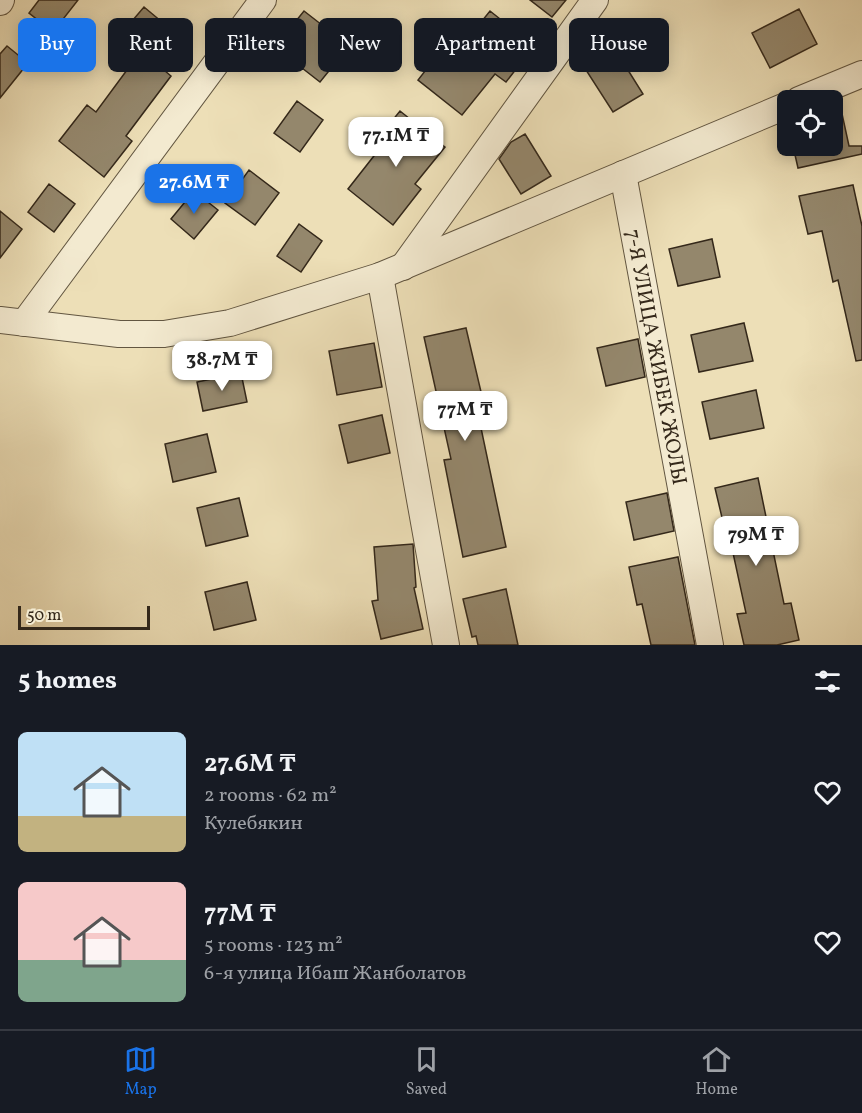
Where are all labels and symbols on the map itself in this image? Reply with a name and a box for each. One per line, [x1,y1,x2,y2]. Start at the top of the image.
pin: 77.1M ₸ [341,117,451,168]
pin: 27.6M ₸ [139,164,249,215]
street label: 7-Я УЛИЦА ЖИБЕК ЖОЛЫ [617,227,693,488]
pin: 38.7M ₸ [167,341,277,392]
pin: 77M ₸ [423,391,507,442]
pin: 79M ₸ [714,516,798,567]
scale bar [18,603,150,630]

